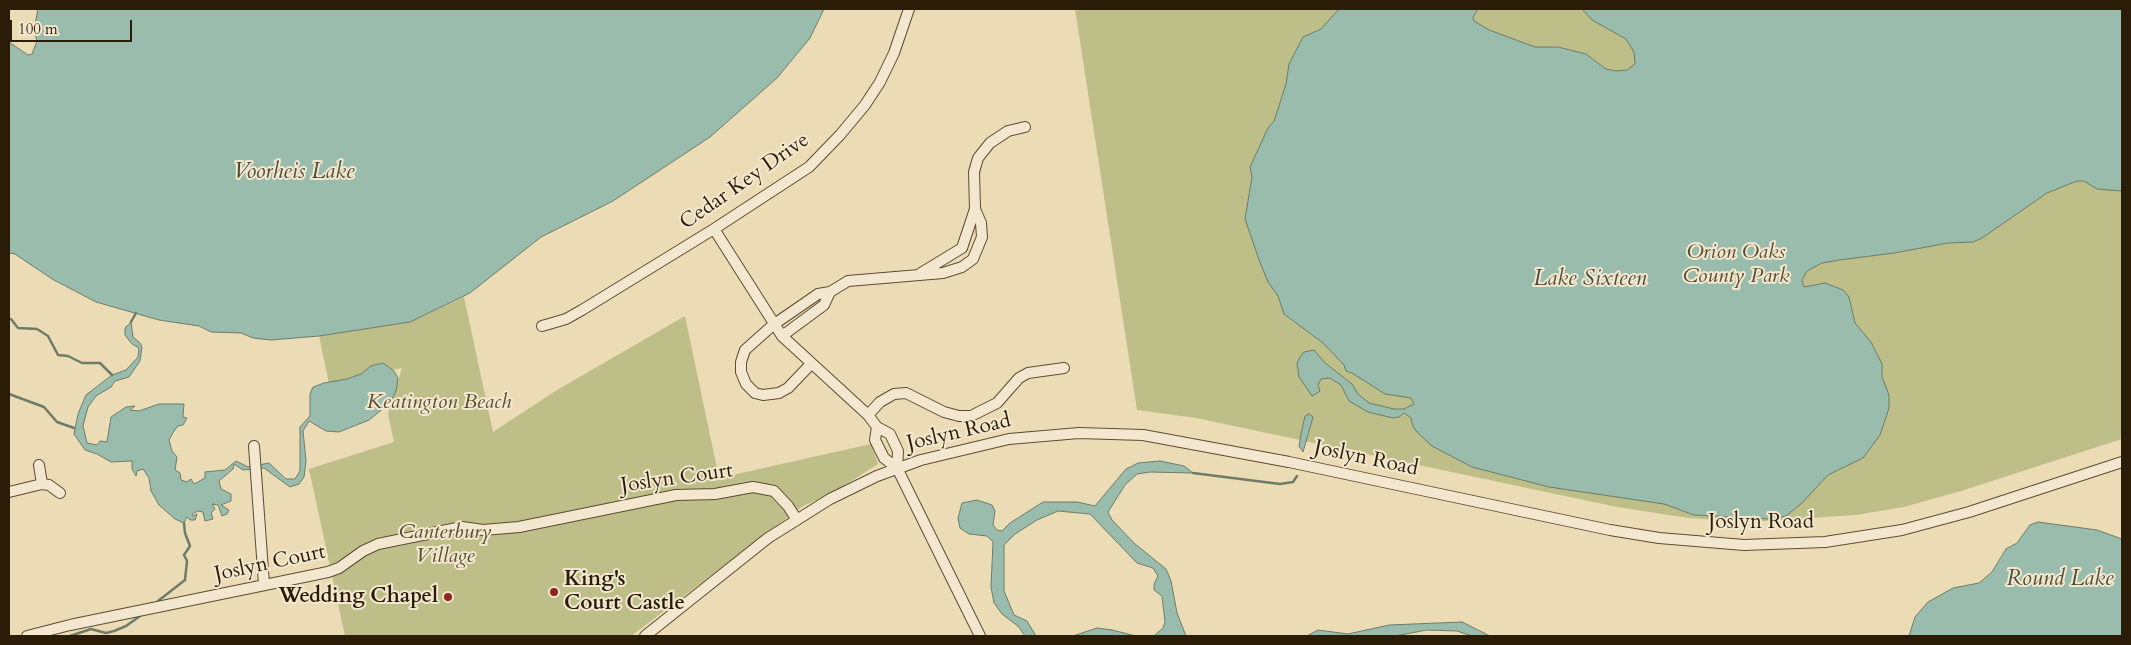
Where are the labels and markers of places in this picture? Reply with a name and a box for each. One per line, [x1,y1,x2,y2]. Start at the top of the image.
place label: King's Court Castle [564,567,685,617]
place label: Wedding Chapel [278,584,438,610]
marker: King's Court Castle [548,586,560,598]
marker: Wedding Chapel [442,591,454,603]

